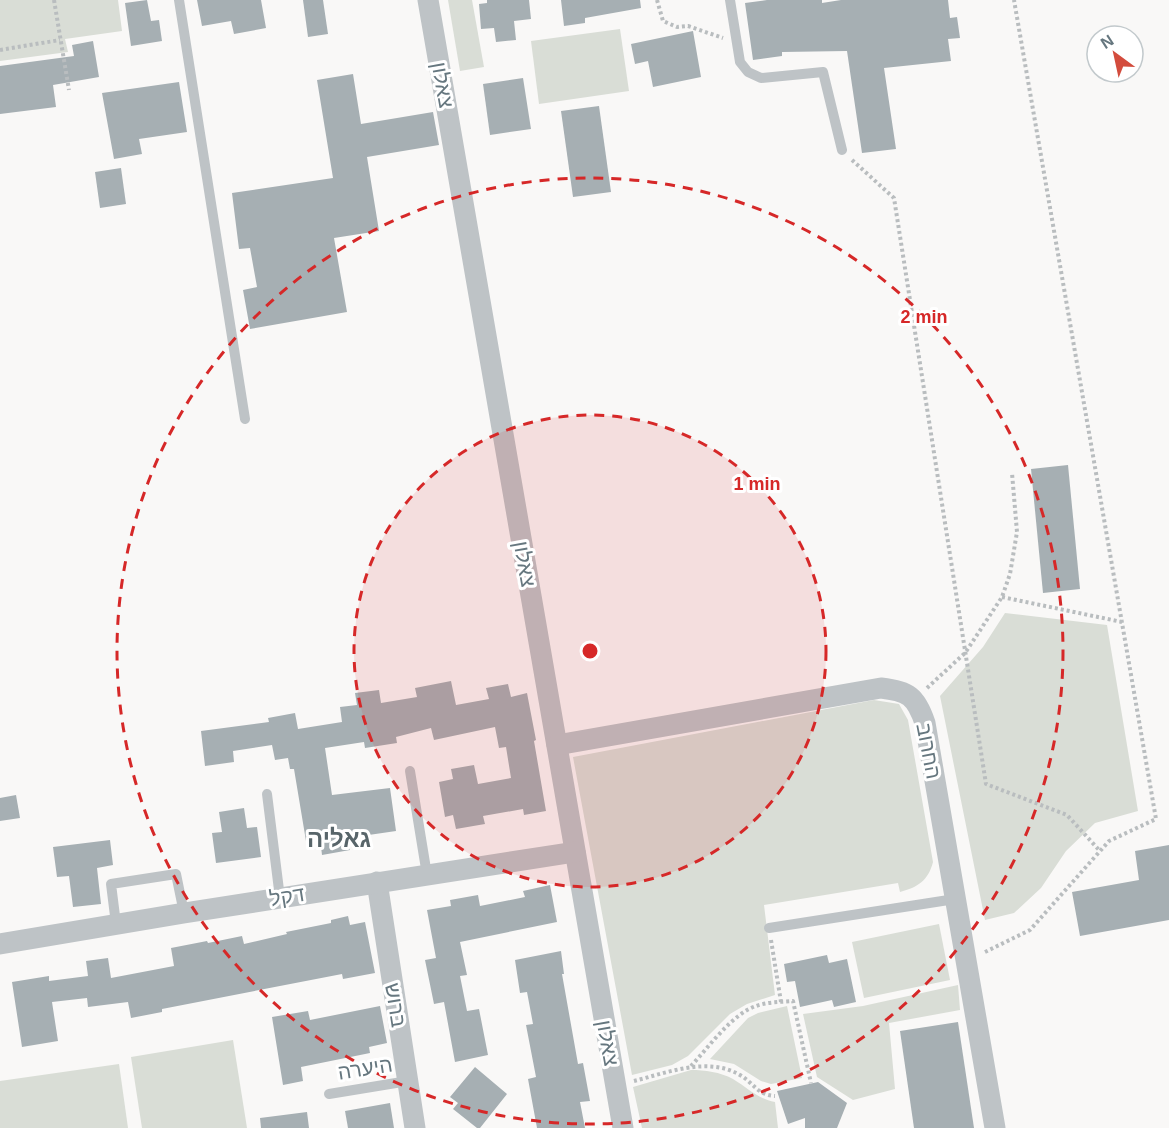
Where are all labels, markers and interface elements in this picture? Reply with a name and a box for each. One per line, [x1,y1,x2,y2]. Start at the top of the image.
north arrow [1085,24,1145,84]
text: N [1098,32,1117,52]
street label: צאלון [428,60,458,110]
text: 2 min [900,307,948,327]
text: 1 min [733,474,781,494]
street label: צאלון [510,539,540,589]
centre of rings [580,641,600,661]
street label: החרוב [912,721,946,781]
district label: גאליה [307,825,371,852]
street label: דקל [268,882,307,910]
street label: ברוש [381,981,411,1029]
street label: צאלון [593,1018,623,1068]
street label: היערה [336,1052,394,1084]

